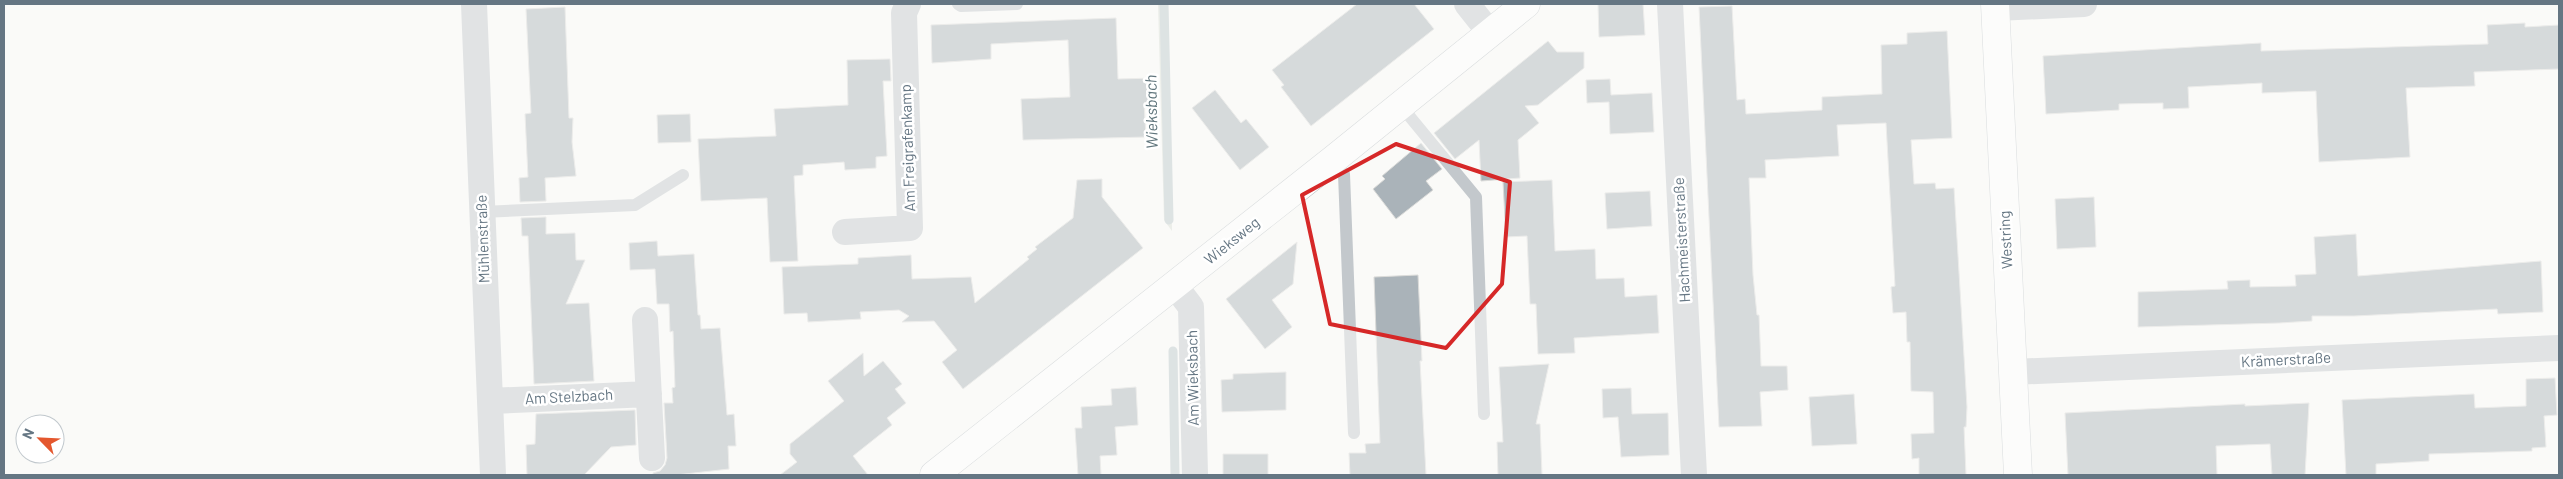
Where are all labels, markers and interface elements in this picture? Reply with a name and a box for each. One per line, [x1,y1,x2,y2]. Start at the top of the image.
water label: Wieksbach [1140,75,1161,149]
street label: Am Freigrafenkamp [896,84,918,212]
street label: Hachmeisterstraße [1669,177,1693,303]
street label: Mühlenstraße [471,194,493,284]
street label: Westring [1994,210,2016,270]
street label: Wieksweg [1200,213,1263,268]
street label: Am Wieksbach [1182,330,1202,426]
street label: Krämerstraße [2241,348,2331,370]
street label: Am Stelzbach [524,385,614,407]
north arrow [15,414,65,464]
text: N [18,426,37,441]

